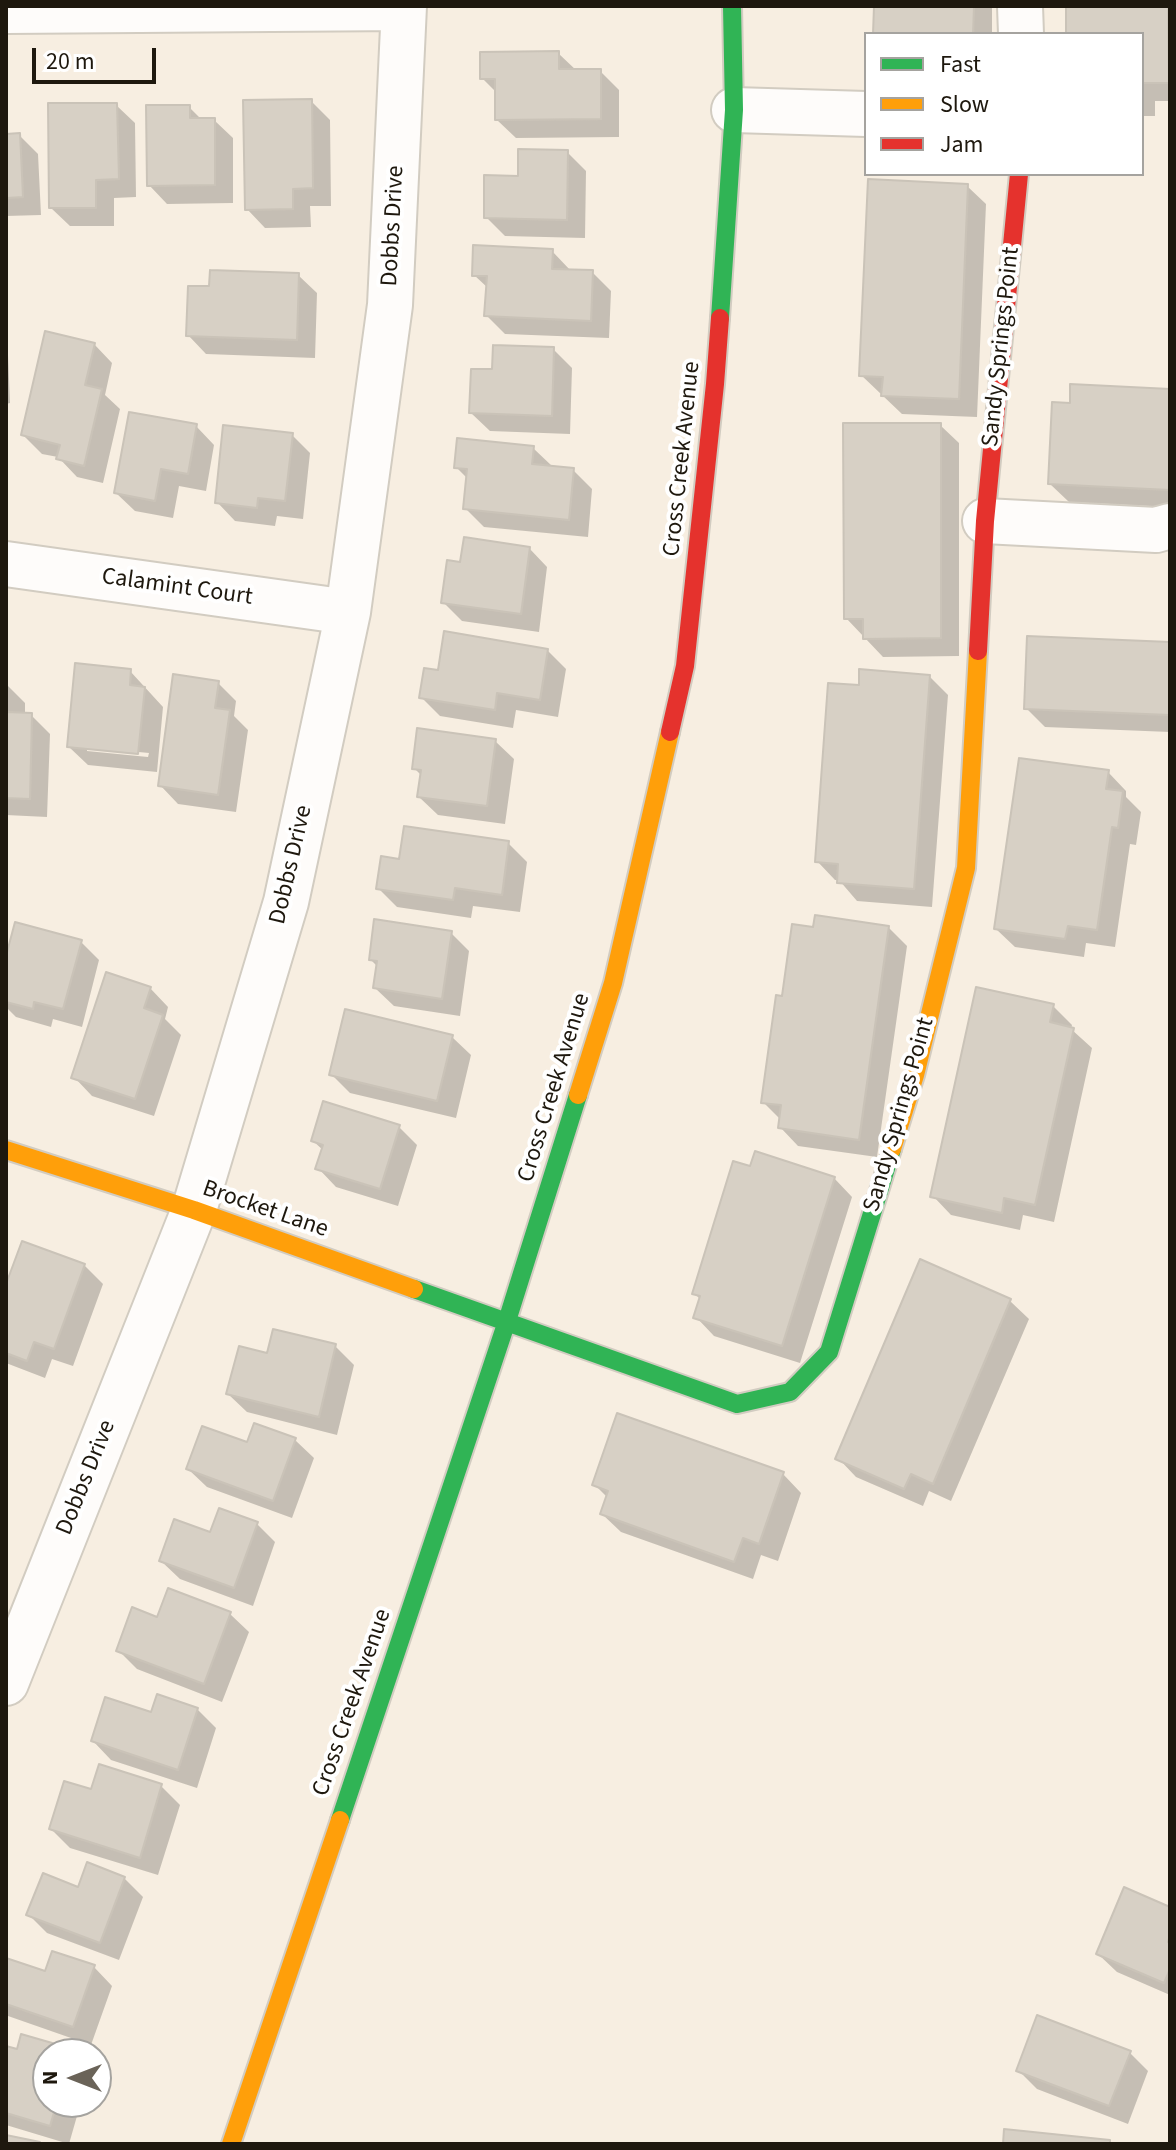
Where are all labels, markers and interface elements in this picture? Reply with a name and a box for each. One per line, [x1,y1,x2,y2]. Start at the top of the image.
scale bar [36,32,160,82]
legend [864,32,1144,176]
text: 20 m [46,44,95,79]
text: Fast [940,47,981,82]
text: Slow [940,87,989,122]
text: Jam [940,127,984,162]
street label: Dobbs Drive [376,165,412,287]
street label: Sandy Springs Point [977,246,1027,448]
street label: Cross Creek Avenue [658,360,708,558]
street label: Calamint Court [100,563,254,613]
street label: Dobbs Drive [264,803,320,927]
street label: Cross Creek Avenue [513,990,597,1186]
street label: Sandy Springs Point [858,1014,942,1216]
street label: Brocket Lane [198,1175,332,1245]
street label: Dobbs Drive [51,1416,123,1540]
street label: Cross Creek Avenue [307,1606,399,1800]
north arrow [32,2038,112,2118]
text: N [34,2071,66,2085]

